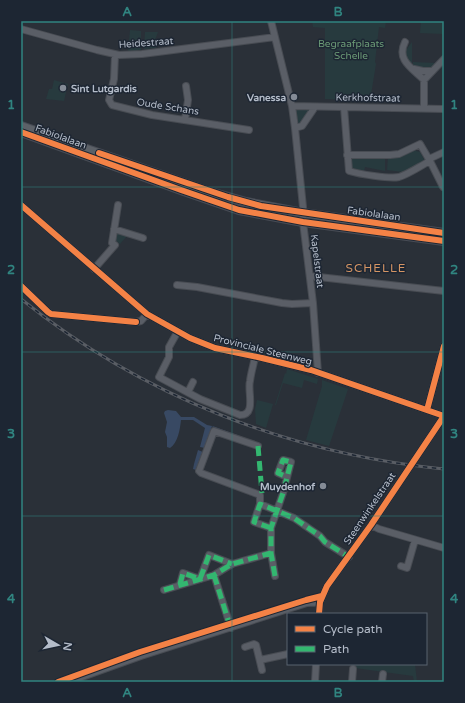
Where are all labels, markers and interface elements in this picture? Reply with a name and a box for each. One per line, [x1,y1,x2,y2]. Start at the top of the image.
text: A [122,4,132,20]
text: B [333,4,343,20]
street label: Heidestraat [118,35,174,51]
park label: Begraafplaats Schelle [318,38,384,62]
marker: Sint Lutgardis [58,83,68,93]
place label: Sint Lutgardis [71,83,137,95]
street label: Kerkhofstraat [335,91,401,105]
place label: Vanessa [247,92,286,104]
marker: Vanessa [289,92,299,102]
street label: Oude Schans [136,96,200,118]
text: 1 [7,97,15,113]
text: 1 [450,97,458,113]
street label: Fabiolalaan [33,122,88,152]
street label: Fabiolalaan [346,204,401,224]
street label: Kapelstraat [308,234,326,289]
district label: SCHELLE [346,261,406,275]
text: 2 [7,262,15,278]
text: 2 [450,262,458,278]
street label: Provinciale Steenweg [212,332,313,368]
text: 3 [7,426,15,442]
text: 3 [450,426,458,442]
street label: Steenwinkelstraat [341,470,398,547]
place label: Muydenhof [260,481,315,493]
marker: Muydenhof [318,481,328,491]
text: 4 [7,591,16,607]
text: 4 [450,591,459,607]
legend [287,613,427,665]
text: Cycle path [323,622,382,636]
north arrow [38,625,78,665]
text: N [60,641,74,652]
text: Path [323,642,349,656]
text: A [122,685,132,701]
text: B [333,685,343,701]

